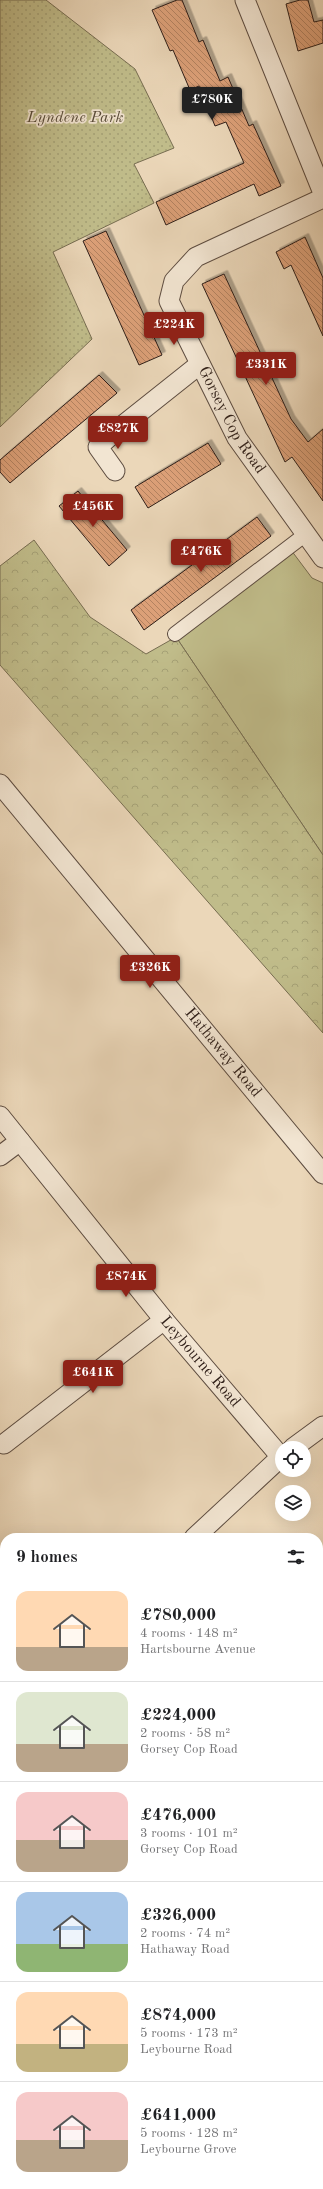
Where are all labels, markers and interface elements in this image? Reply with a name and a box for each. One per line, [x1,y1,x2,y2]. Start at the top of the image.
pin: £780K [184,87,240,121]
text: £780K [191,93,233,106]
park label: Lyndene Park [26,110,123,126]
pin: £224K [146,312,202,346]
text: £224K [153,318,195,331]
pin: £331K [238,352,294,386]
text: £331K [245,358,287,371]
street label: Gorsey Cop Road [195,364,268,477]
pin: £827K [90,416,146,450]
text: £827K [97,422,139,435]
pin: £456K [65,494,121,528]
text: £456K [72,500,114,513]
pin: £476K [173,539,229,573]
text: £476K [180,545,222,558]
pin: £326K [122,955,178,989]
text: £326K [129,961,171,974]
street label: Hathaway Road [181,1005,264,1100]
pin: £874K [98,1264,154,1298]
text: £874K [105,1270,147,1283]
street label: Leybourne Road [157,1313,243,1411]
pin: £641K [65,1360,121,1394]
text: £641K [72,1366,114,1379]
map controls [275,1441,311,1521]
button: locate [275,1441,311,1477]
button: layers [275,1485,311,1521]
icon: filters [285,1546,307,1568]
text: 9 homes [16,1549,78,1566]
icon: home [48,1607,96,1655]
text: £780,000 [140,1607,216,1624]
text: 4 rooms · 148 m² [140,1627,238,1640]
text: Hartsbourne Avenue [140,1643,256,1656]
text: £224,000 [140,1707,216,1724]
icon: home [48,1708,96,1756]
text: 2 rooms · 58 m² [140,1727,230,1740]
text: Gorsey Cop Road [140,1743,238,1756]
text: £476,000 [140,1807,216,1824]
icon: home [48,1808,96,1856]
text: 3 rooms · 101 m² [140,1827,238,1840]
text: Gorsey Cop Road [140,1843,238,1856]
text: £326,000 [140,1907,216,1924]
icon: home [48,1908,96,1956]
text: 2 rooms · 74 m² [140,1927,230,1940]
text: Hathaway Road [140,1943,230,1956]
text: £874,000 [140,2007,216,2024]
icon: home [48,2008,96,2056]
text: 5 rooms · 173 m² [140,2027,238,2040]
text: Leybourne Road [140,2043,233,2056]
text: £641,000 [140,2107,216,2124]
icon: home [48,2108,96,2156]
text: 5 rooms · 128 m² [140,2127,238,2140]
text: Leybourne Grove [140,2143,236,2156]

